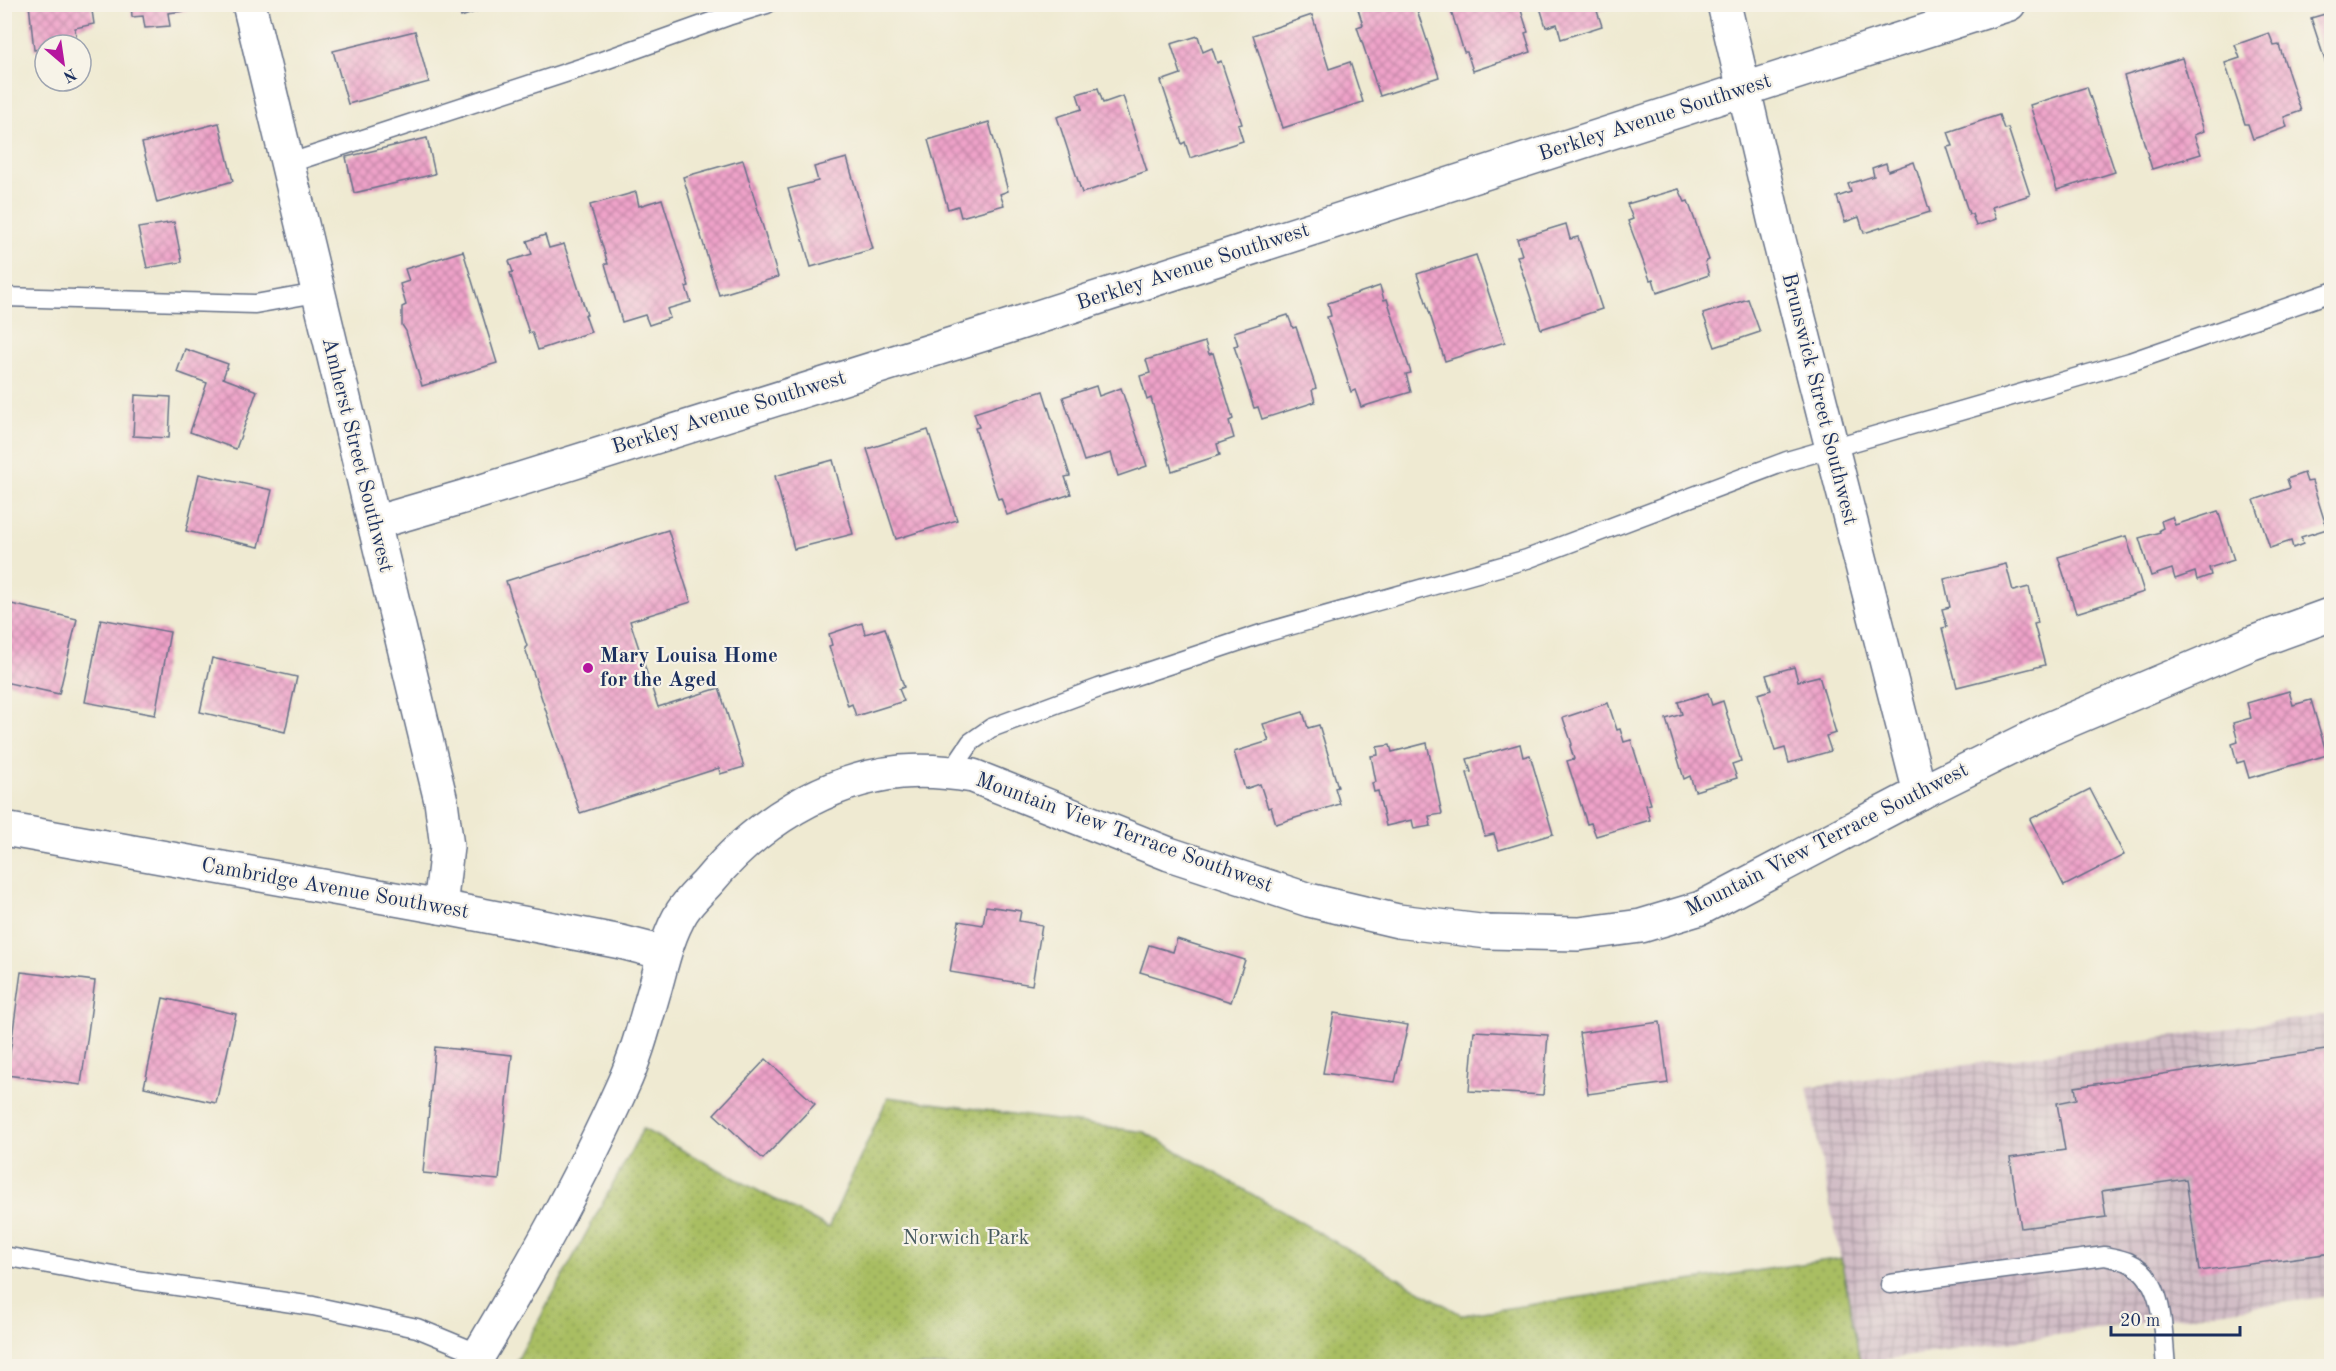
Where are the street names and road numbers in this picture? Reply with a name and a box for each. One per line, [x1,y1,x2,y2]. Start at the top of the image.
street label: Berkley Avenue Southwest [1536,70,1774,166]
street label: Berkley Avenue Southwest [1074,219,1312,315]
street label: Brunswick Street Southwest [1777,271,1861,527]
street label: Amherst Street Southwest [318,335,396,575]
street label: Berkley Avenue Southwest [610,367,848,459]
street label: Mountain View Terrace Southwest [1682,759,1972,921]
street label: Mountain View Terrace Southwest [973,769,1275,897]
street label: Cambridge Avenue Southwest [200,855,470,923]

